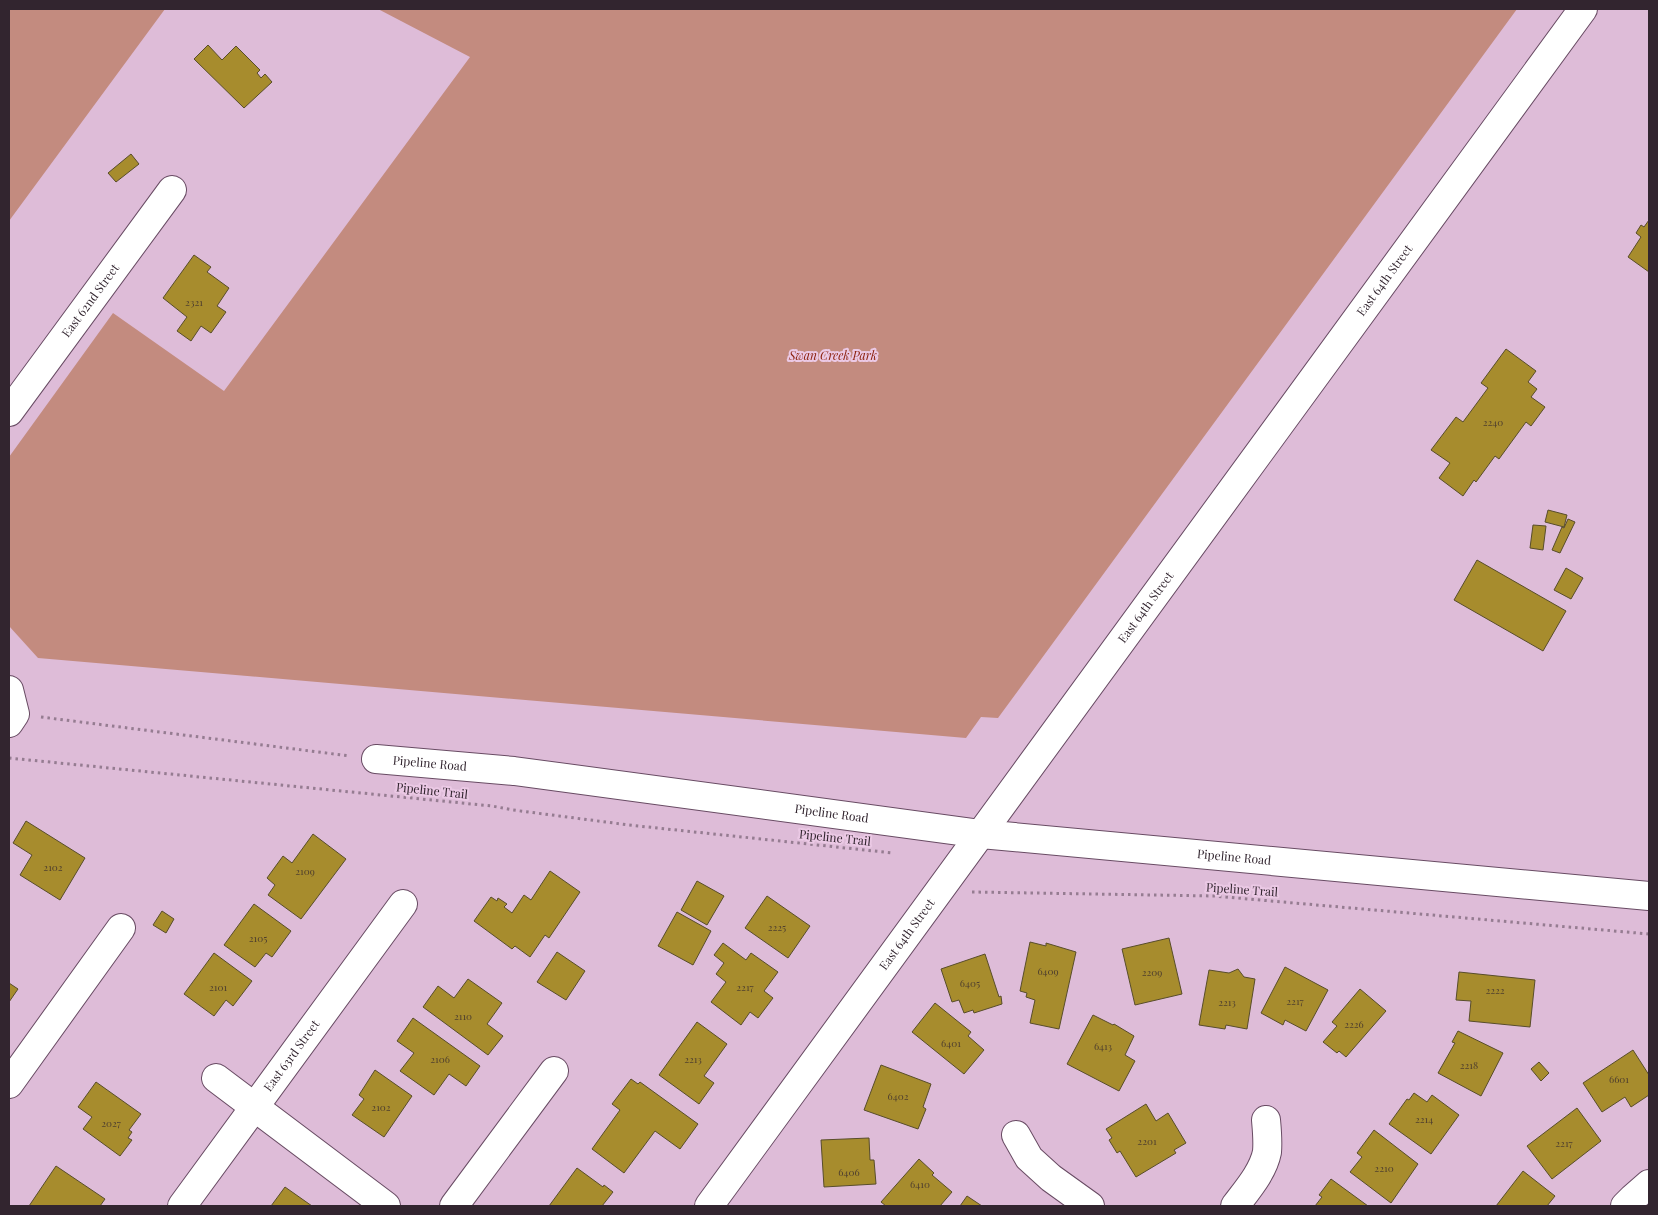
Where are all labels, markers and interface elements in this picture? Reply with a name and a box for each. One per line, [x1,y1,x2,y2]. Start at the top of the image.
street label: East 64th Street [1353,240,1416,319]
street label: East 62nd Street [58,260,123,340]
house number: 2321 [185,295,203,309]
park label: Swan Creek Park [788,347,877,363]
house number: 2240 [1483,415,1503,429]
street label: East 64th Street [1114,568,1177,646]
street label: Pipeline Road [392,751,468,774]
street label: Pipeline Trail [395,778,469,802]
street label: Pipeline Road [794,800,870,826]
street label: Pipeline Trail [798,825,872,849]
street label: Pipeline Road [1197,845,1272,868]
house number: 2102 [43,860,63,874]
house number: 2109 [295,864,315,878]
street label: Pipeline Trail [1206,879,1279,900]
street label: East 64th Street [875,895,938,973]
house number: 2225 [768,920,786,934]
house number: 2105 [249,931,267,945]
house number: 6409 [1037,964,1059,978]
house number: 2209 [1142,965,1162,979]
house number: 6405 [960,976,980,990]
house number: 2101 [209,980,227,994]
house number: 2217 [736,980,754,994]
house number: 2222 [1485,983,1505,997]
house number: 2217 [1286,994,1304,1008]
house number: 2213 [1218,995,1236,1009]
house number: 2110 [454,1009,472,1023]
street label: East 63rd Street [260,1016,323,1094]
house number: 2226 [1344,1017,1364,1031]
house number: 6401 [941,1036,961,1050]
house number: 6413 [1094,1039,1113,1053]
house number: 2106 [430,1052,450,1066]
house number: 2213 [684,1052,702,1066]
house number: 2218 [1460,1058,1478,1072]
house number: 6601 [1609,1072,1629,1086]
house number: 6402 [888,1089,909,1103]
house number: 2102 [371,1100,391,1114]
house number: 2214 [1415,1112,1433,1126]
house number: 2027 [101,1116,121,1130]
house number: 2201 [1137,1134,1157,1148]
house number: 2217 [1555,1136,1573,1150]
house number: 2210 [1374,1161,1394,1175]
house number: 6406 [838,1165,860,1179]
house number: 6410 [910,1177,930,1191]

